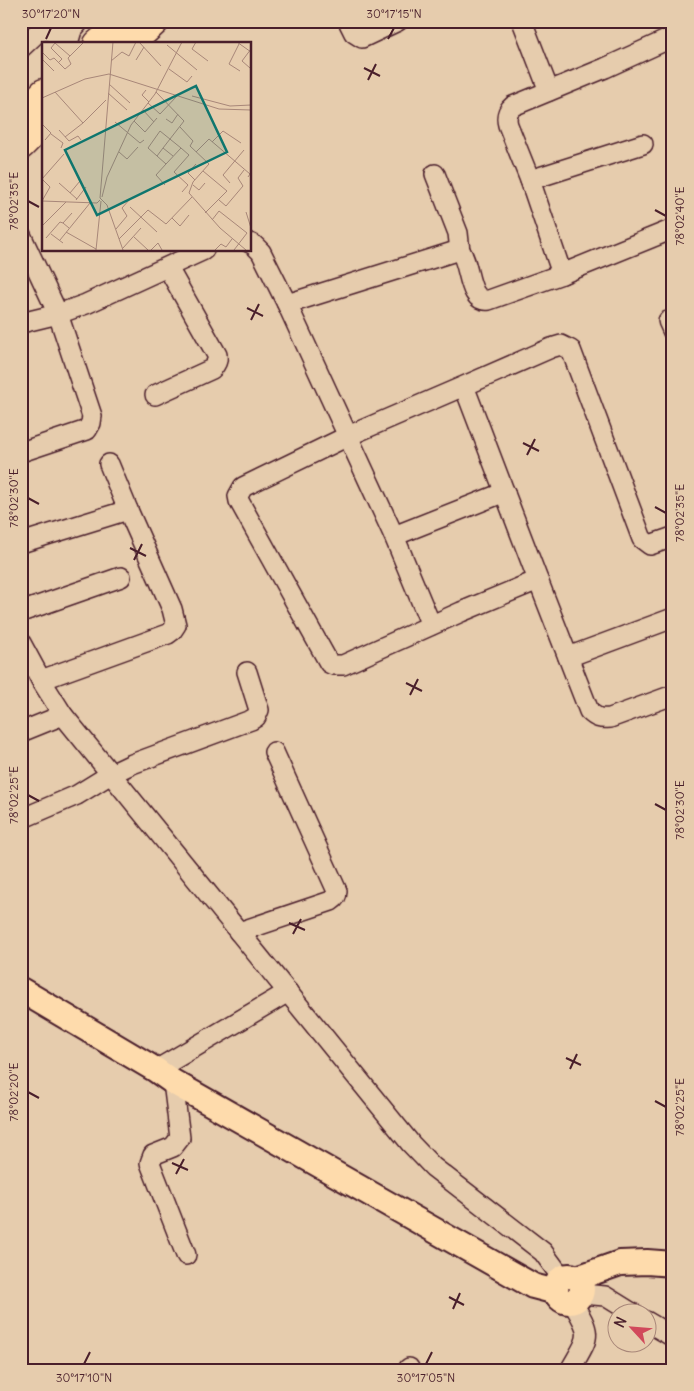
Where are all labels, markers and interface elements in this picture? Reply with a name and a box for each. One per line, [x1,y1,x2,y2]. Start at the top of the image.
text: 30°17'20"N [22,6,80,21]
text: 30°17'15"N [366,6,422,21]
inset map [42,42,251,251]
text: 78°02'35"E [6,172,21,230]
text: 78°02'40"E [672,186,687,246]
text: 78°02'30"E [6,468,21,528]
text: 78°02'35"E [672,484,687,542]
text: 78°02'25"E [6,766,21,824]
text: 78°02'30"E [672,780,687,840]
text: 78°02'20"E [6,1062,21,1122]
text: 78°02'25"E [672,1078,687,1136]
north arrow [606,1304,656,1354]
text: N [610,1314,631,1331]
text: 30°17'10"N [56,1370,112,1385]
text: 30°17'05"N [397,1370,455,1385]

